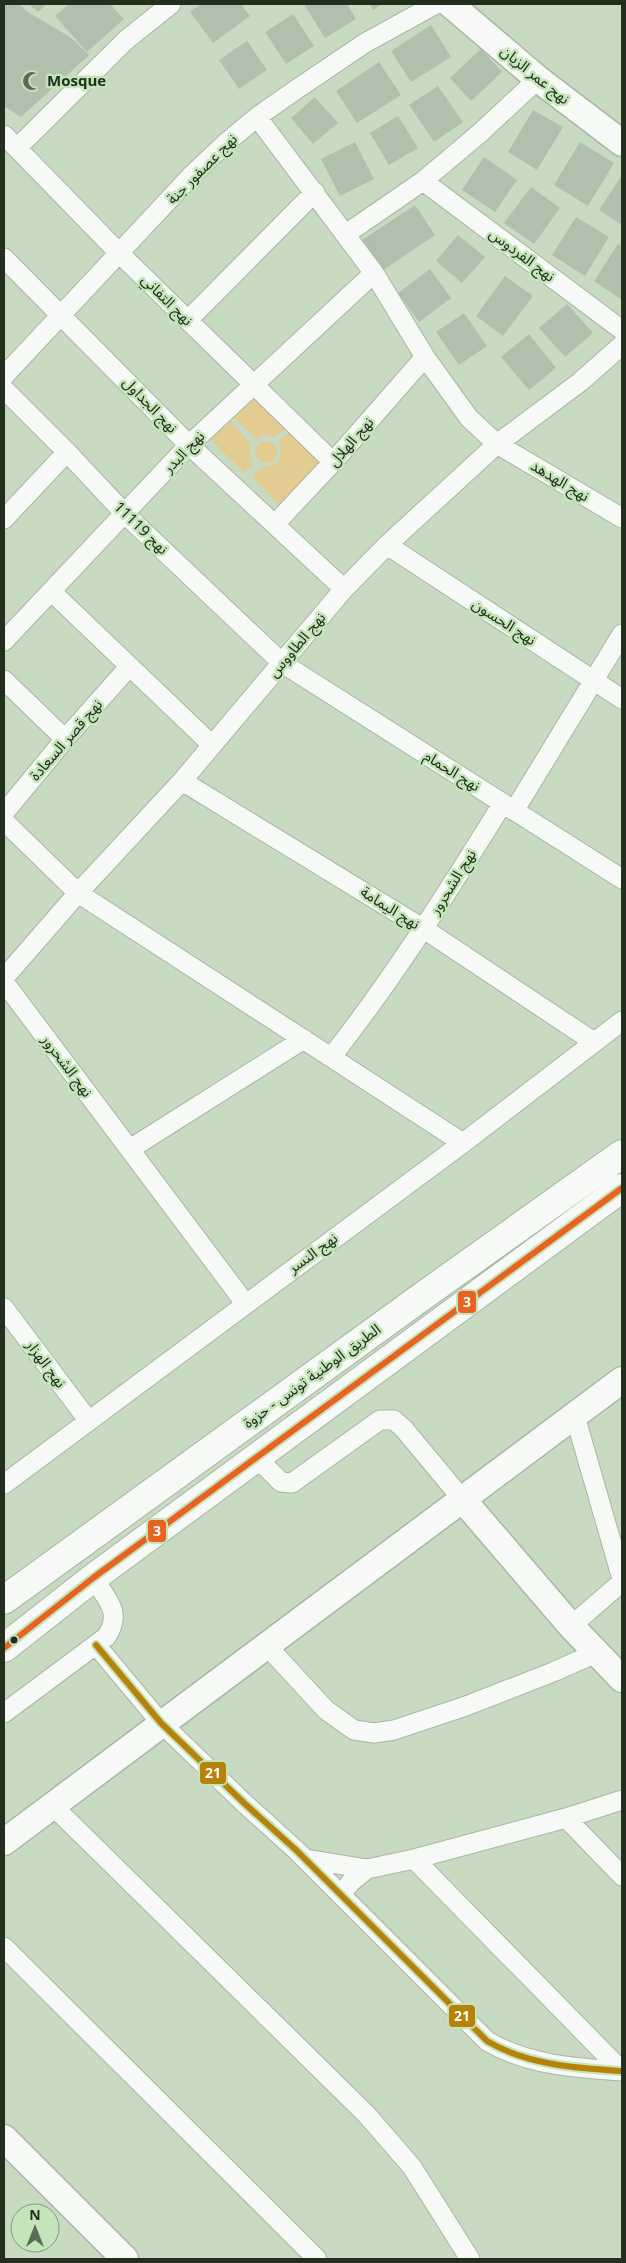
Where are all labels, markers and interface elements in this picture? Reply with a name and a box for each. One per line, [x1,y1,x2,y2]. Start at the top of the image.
street label: نهج عمر الزيان [493,36,577,114]
place label: Mosque [47,65,106,97]
mosque icon: Mosque [21,70,43,92]
street label: نهج عصفور جنة [158,125,246,213]
street label: نهج الفردوس [481,219,563,291]
street label: نهج التفاني [133,266,201,334]
street label: نهج الجداول [114,368,186,442]
street label: نهج الهلال [319,409,383,475]
street label: نهج البدر [154,422,213,482]
street label: نهج الهدهد [524,451,596,511]
street label: نهج 11119 [105,493,177,563]
street label: نهج الحسون [465,589,543,655]
street label: نهج الطاووس [259,604,335,686]
street label: نهج قصر السعادة [21,691,111,789]
street label: نهج الحمام [417,741,487,801]
street label: نهج الشحرور [420,842,486,922]
street label: نهج اليمامة [353,877,427,939]
street label: نهج الشحرور [32,1026,102,1105]
street label: نهج النسر [280,1223,345,1283]
text: 3 [463,1288,471,1317]
line badge: 3 [457,1290,477,1314]
street label: الطريق الوطنية تونس - حزوة [236,1314,388,1438]
street label: نهج الهزار [16,1332,75,1396]
text: 3 [153,1517,161,1546]
line badge: 3 [147,1519,167,1543]
unlabelled marker [9,1635,19,1645]
text: 21 [205,1759,221,1788]
line badge: 21 [199,1761,227,1785]
text: 21 [454,2002,470,2031]
line badge: 21 [448,2004,476,2028]
text: N [29,2201,41,2230]
north arrow [10,2203,60,2253]

